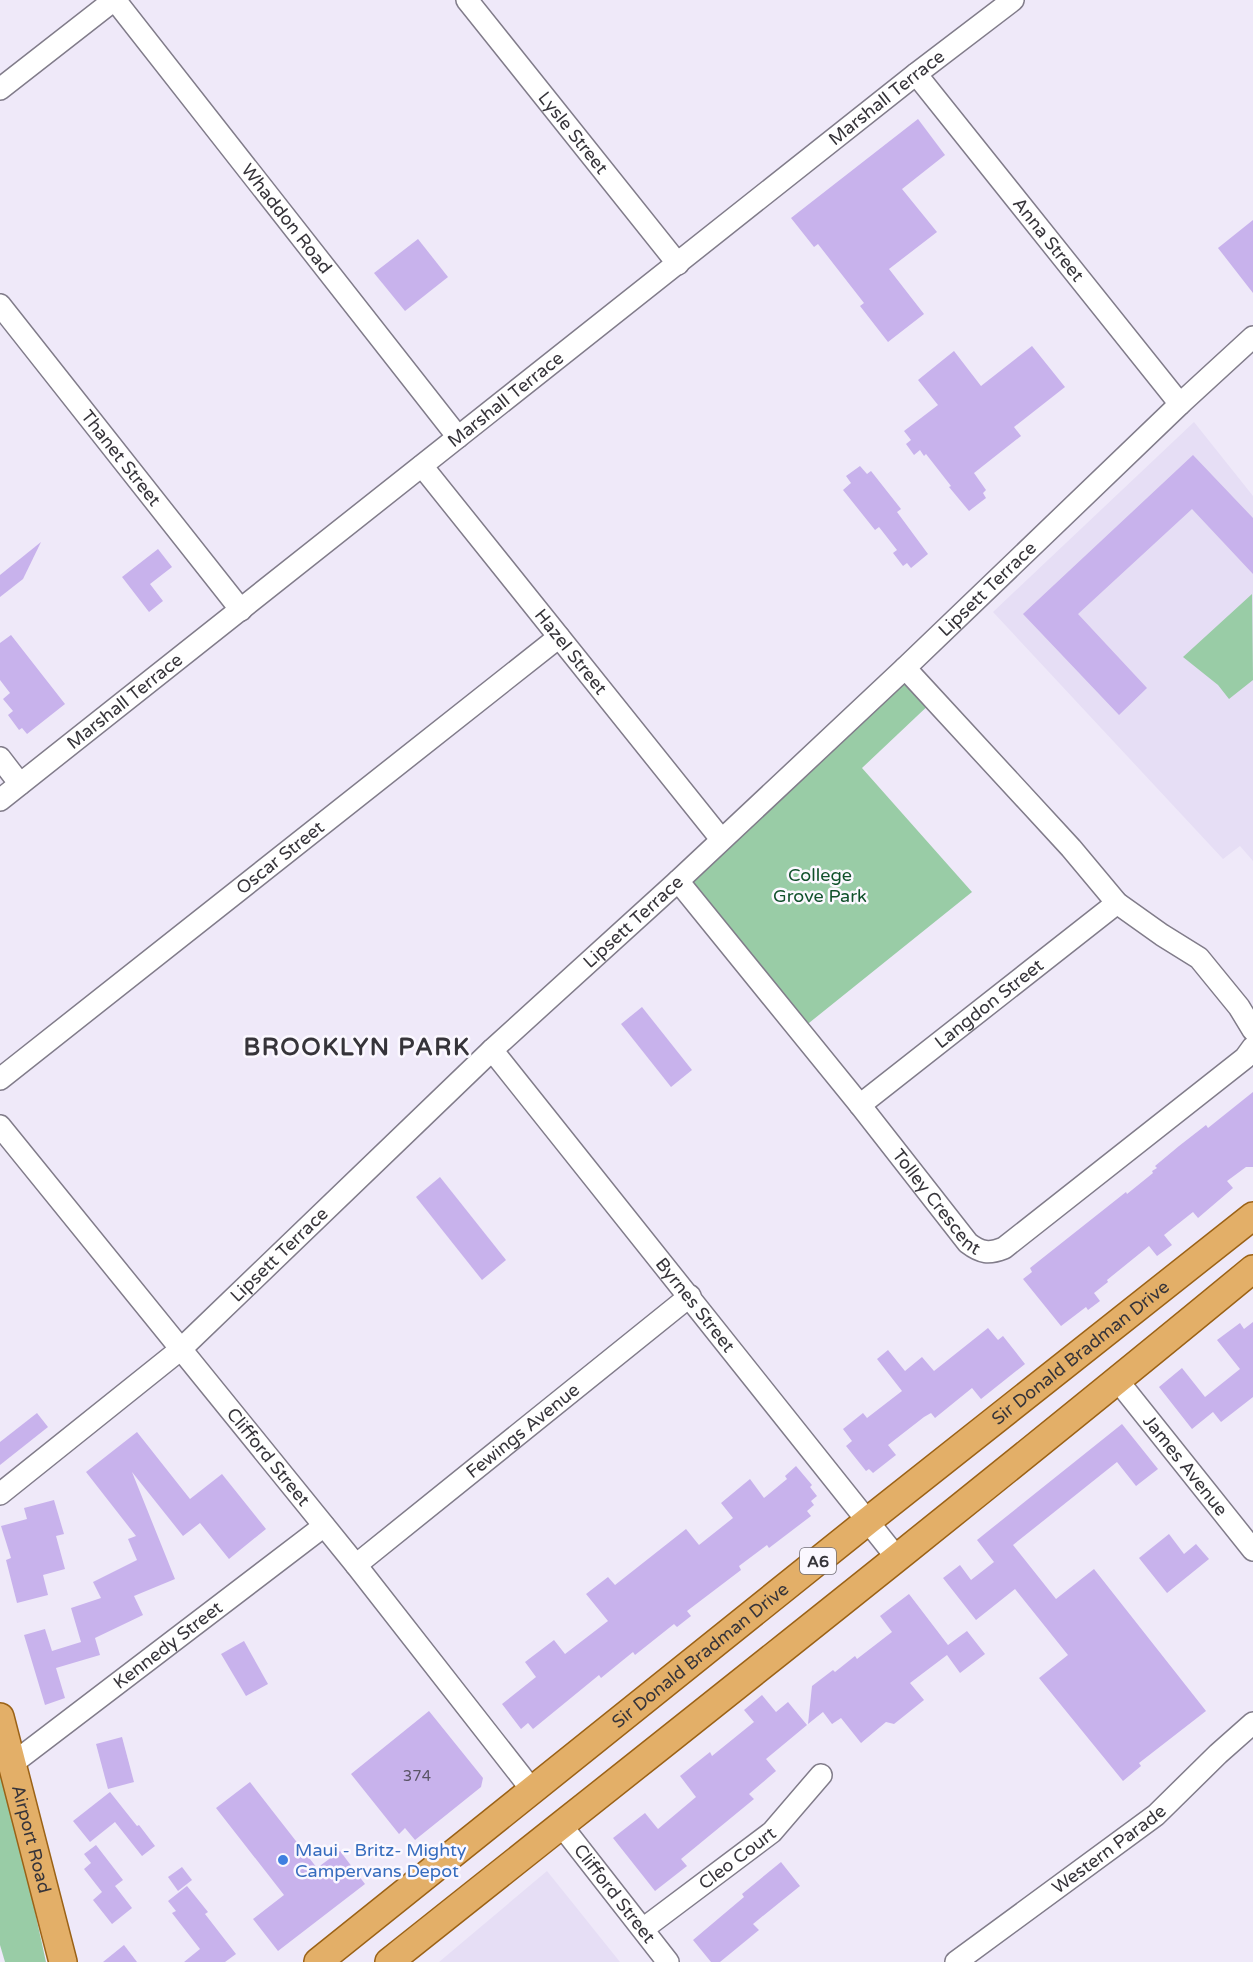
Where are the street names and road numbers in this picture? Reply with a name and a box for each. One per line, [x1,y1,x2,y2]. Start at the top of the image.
street label: Marshall Terrace [824,45,949,150]
street label: Lysle Street [533,87,613,179]
street label: Whaddon Road [237,159,337,278]
street label: Anna Street [1008,193,1089,286]
street label: Marshall Terrace [443,347,568,452]
street label: Thanet Street [76,406,166,511]
street label: Lipsett Terrace [934,537,1041,641]
street label: Hazel Street [530,604,612,699]
street label: Marshall Terrace [62,649,187,754]
street label: Oscar Street [232,816,329,899]
street label: Lipsett Terrace [579,871,688,973]
street label: Langdon Street [930,954,1048,1053]
street label: Tolley Crescent [887,1144,984,1260]
street label: Lipsett Terrace [226,1203,333,1307]
street label: Byrnes Street [651,1253,740,1357]
street label: Sir Donald Bradman Drive [987,1276,1174,1430]
street label: Fewings Avenue [462,1379,584,1483]
street label: Clifford Street [222,1403,315,1511]
street label: James Avenue [1138,1410,1232,1520]
road number: A6 [800,1548,836,1574]
street label: Sir Donald Bradman Drive [607,1578,793,1733]
street label: Kennedy Street [109,1596,227,1694]
street label: Airport Road [7,1783,56,1895]
street label: Western Parade [1048,1800,1171,1899]
street label: Cleo Court [694,1822,780,1894]
street label: Clifford Street [569,1839,660,1948]

